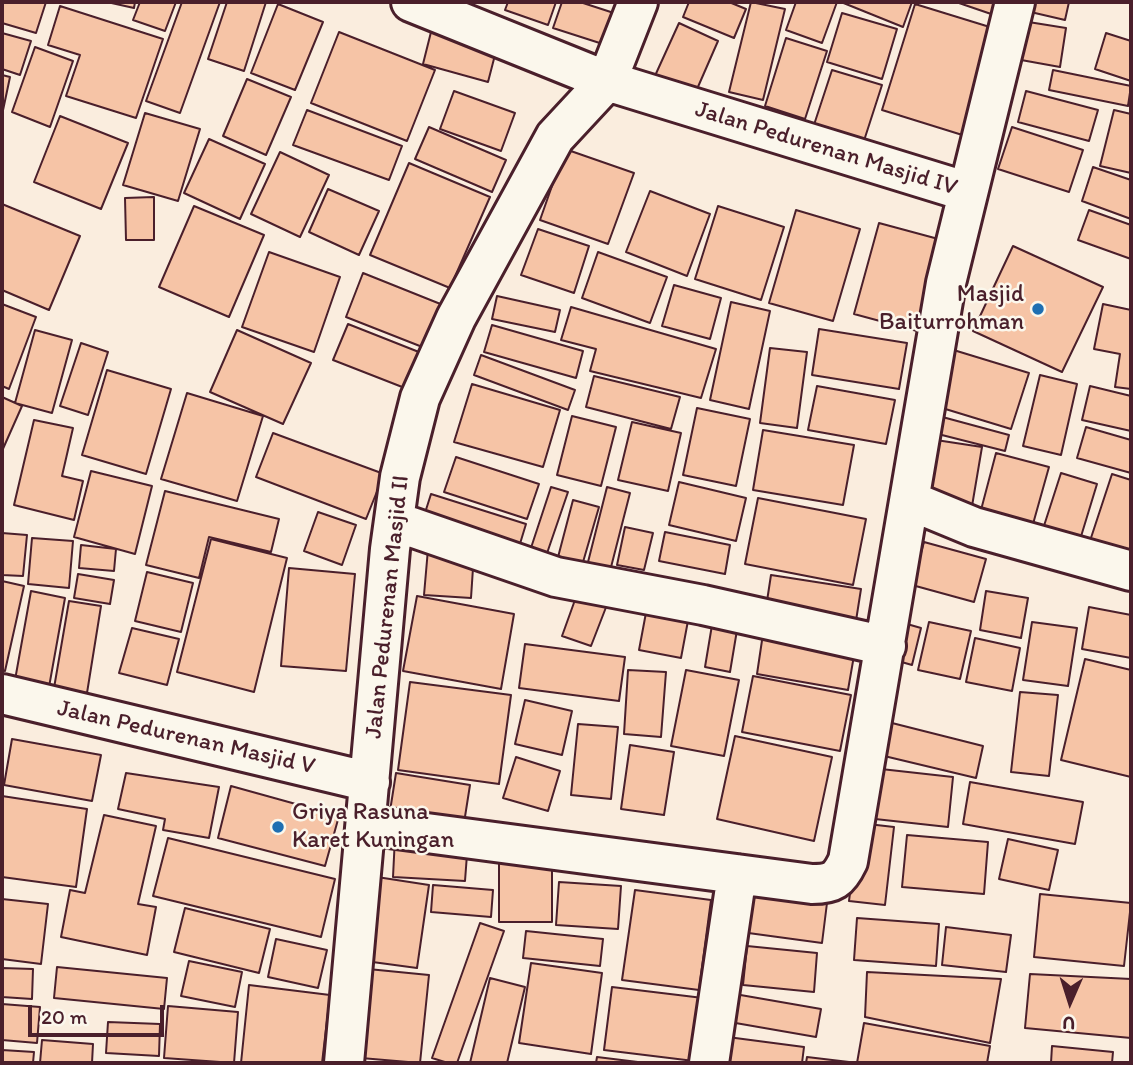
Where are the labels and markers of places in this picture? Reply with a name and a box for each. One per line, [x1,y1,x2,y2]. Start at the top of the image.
place label: Masjid Baiturrohman [879,281,1024,337]
marker: Masjid Baiturrohman [1030,301,1046,317]
place label: Griya Rasuna Karet Kuningan [292,799,454,855]
marker: Griya Rasuna Karet Kuningan [270,819,286,835]

